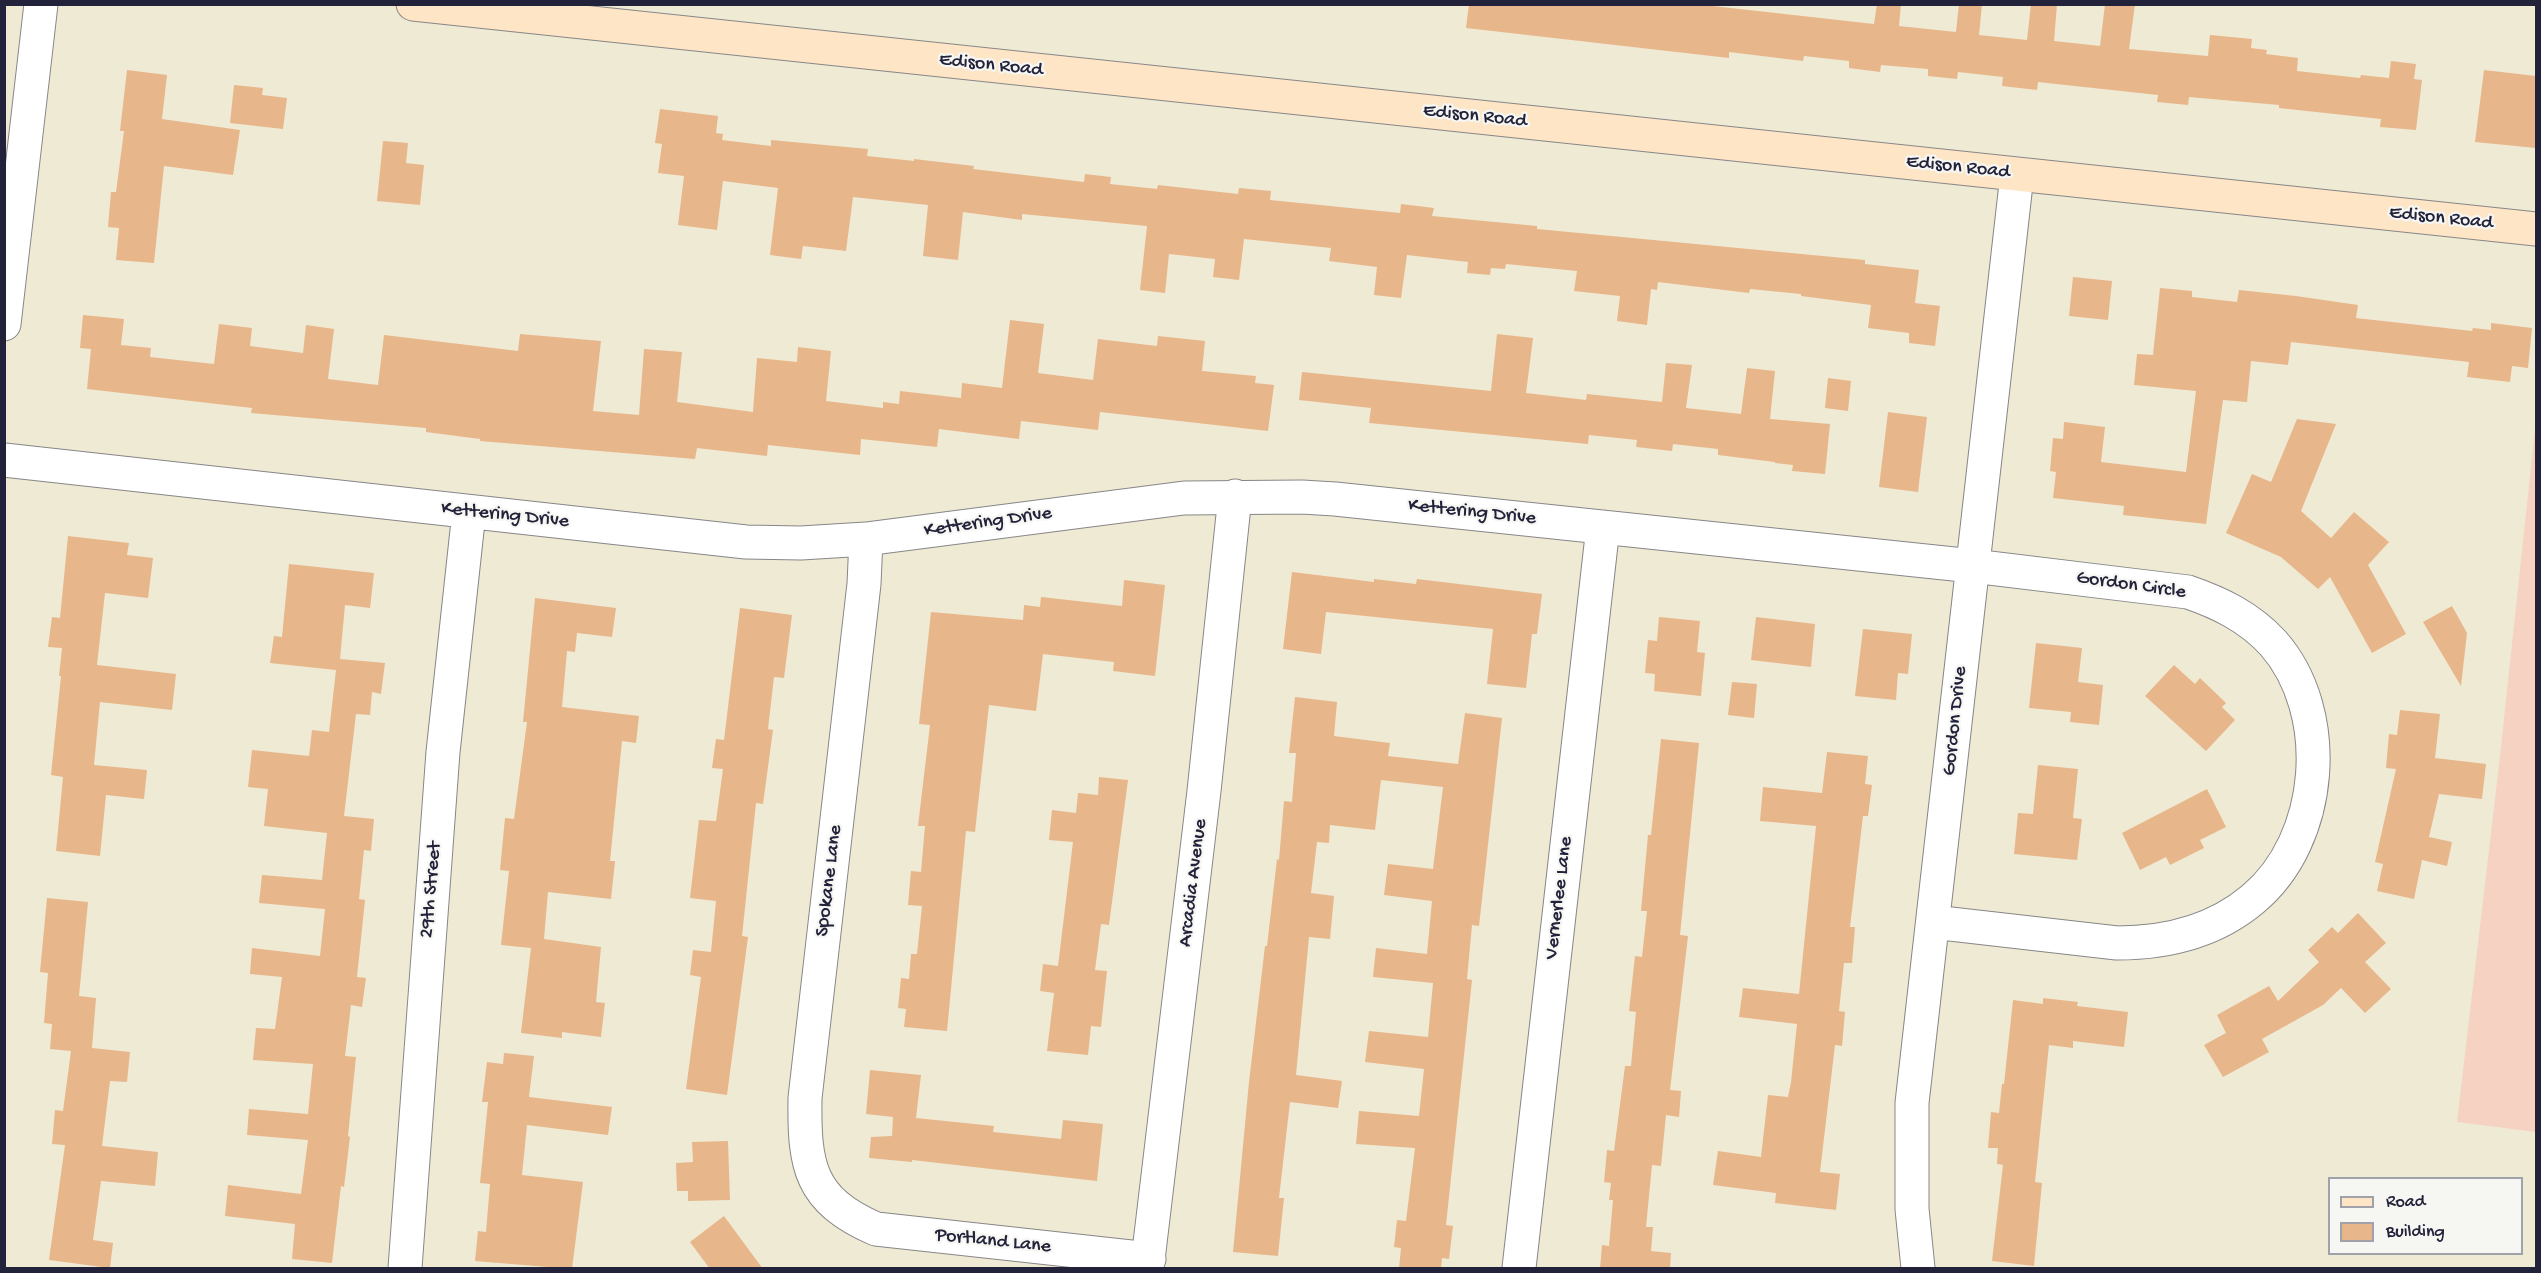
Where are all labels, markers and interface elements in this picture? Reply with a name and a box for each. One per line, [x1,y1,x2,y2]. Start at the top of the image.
street label: Edison Road [938,49,1044,83]
street label: Edison Road [1422,100,1528,134]
street label: Edison Road [1905,151,2011,185]
street label: Edison Road [2388,202,2494,236]
street label: Kettering Drive [1407,494,1537,532]
street label: Kettering Drive [440,497,570,535]
street label: Kettering Drive [923,502,1053,544]
street label: Gordon Circle [2075,566,2187,606]
street label: Gordon Drive [1938,665,1974,777]
street label: Arcadia Avenue [1174,818,1214,948]
street label: Spokane Lane [811,824,849,938]
street label: Vernerlee Lane [1541,835,1579,961]
street label: 29th Street [416,841,448,939]
legend [2328,1177,2523,1255]
text: Road [2386,1192,2425,1213]
text: Building [2386,1222,2445,1243]
street label: Portland Lane [934,1224,1052,1260]

